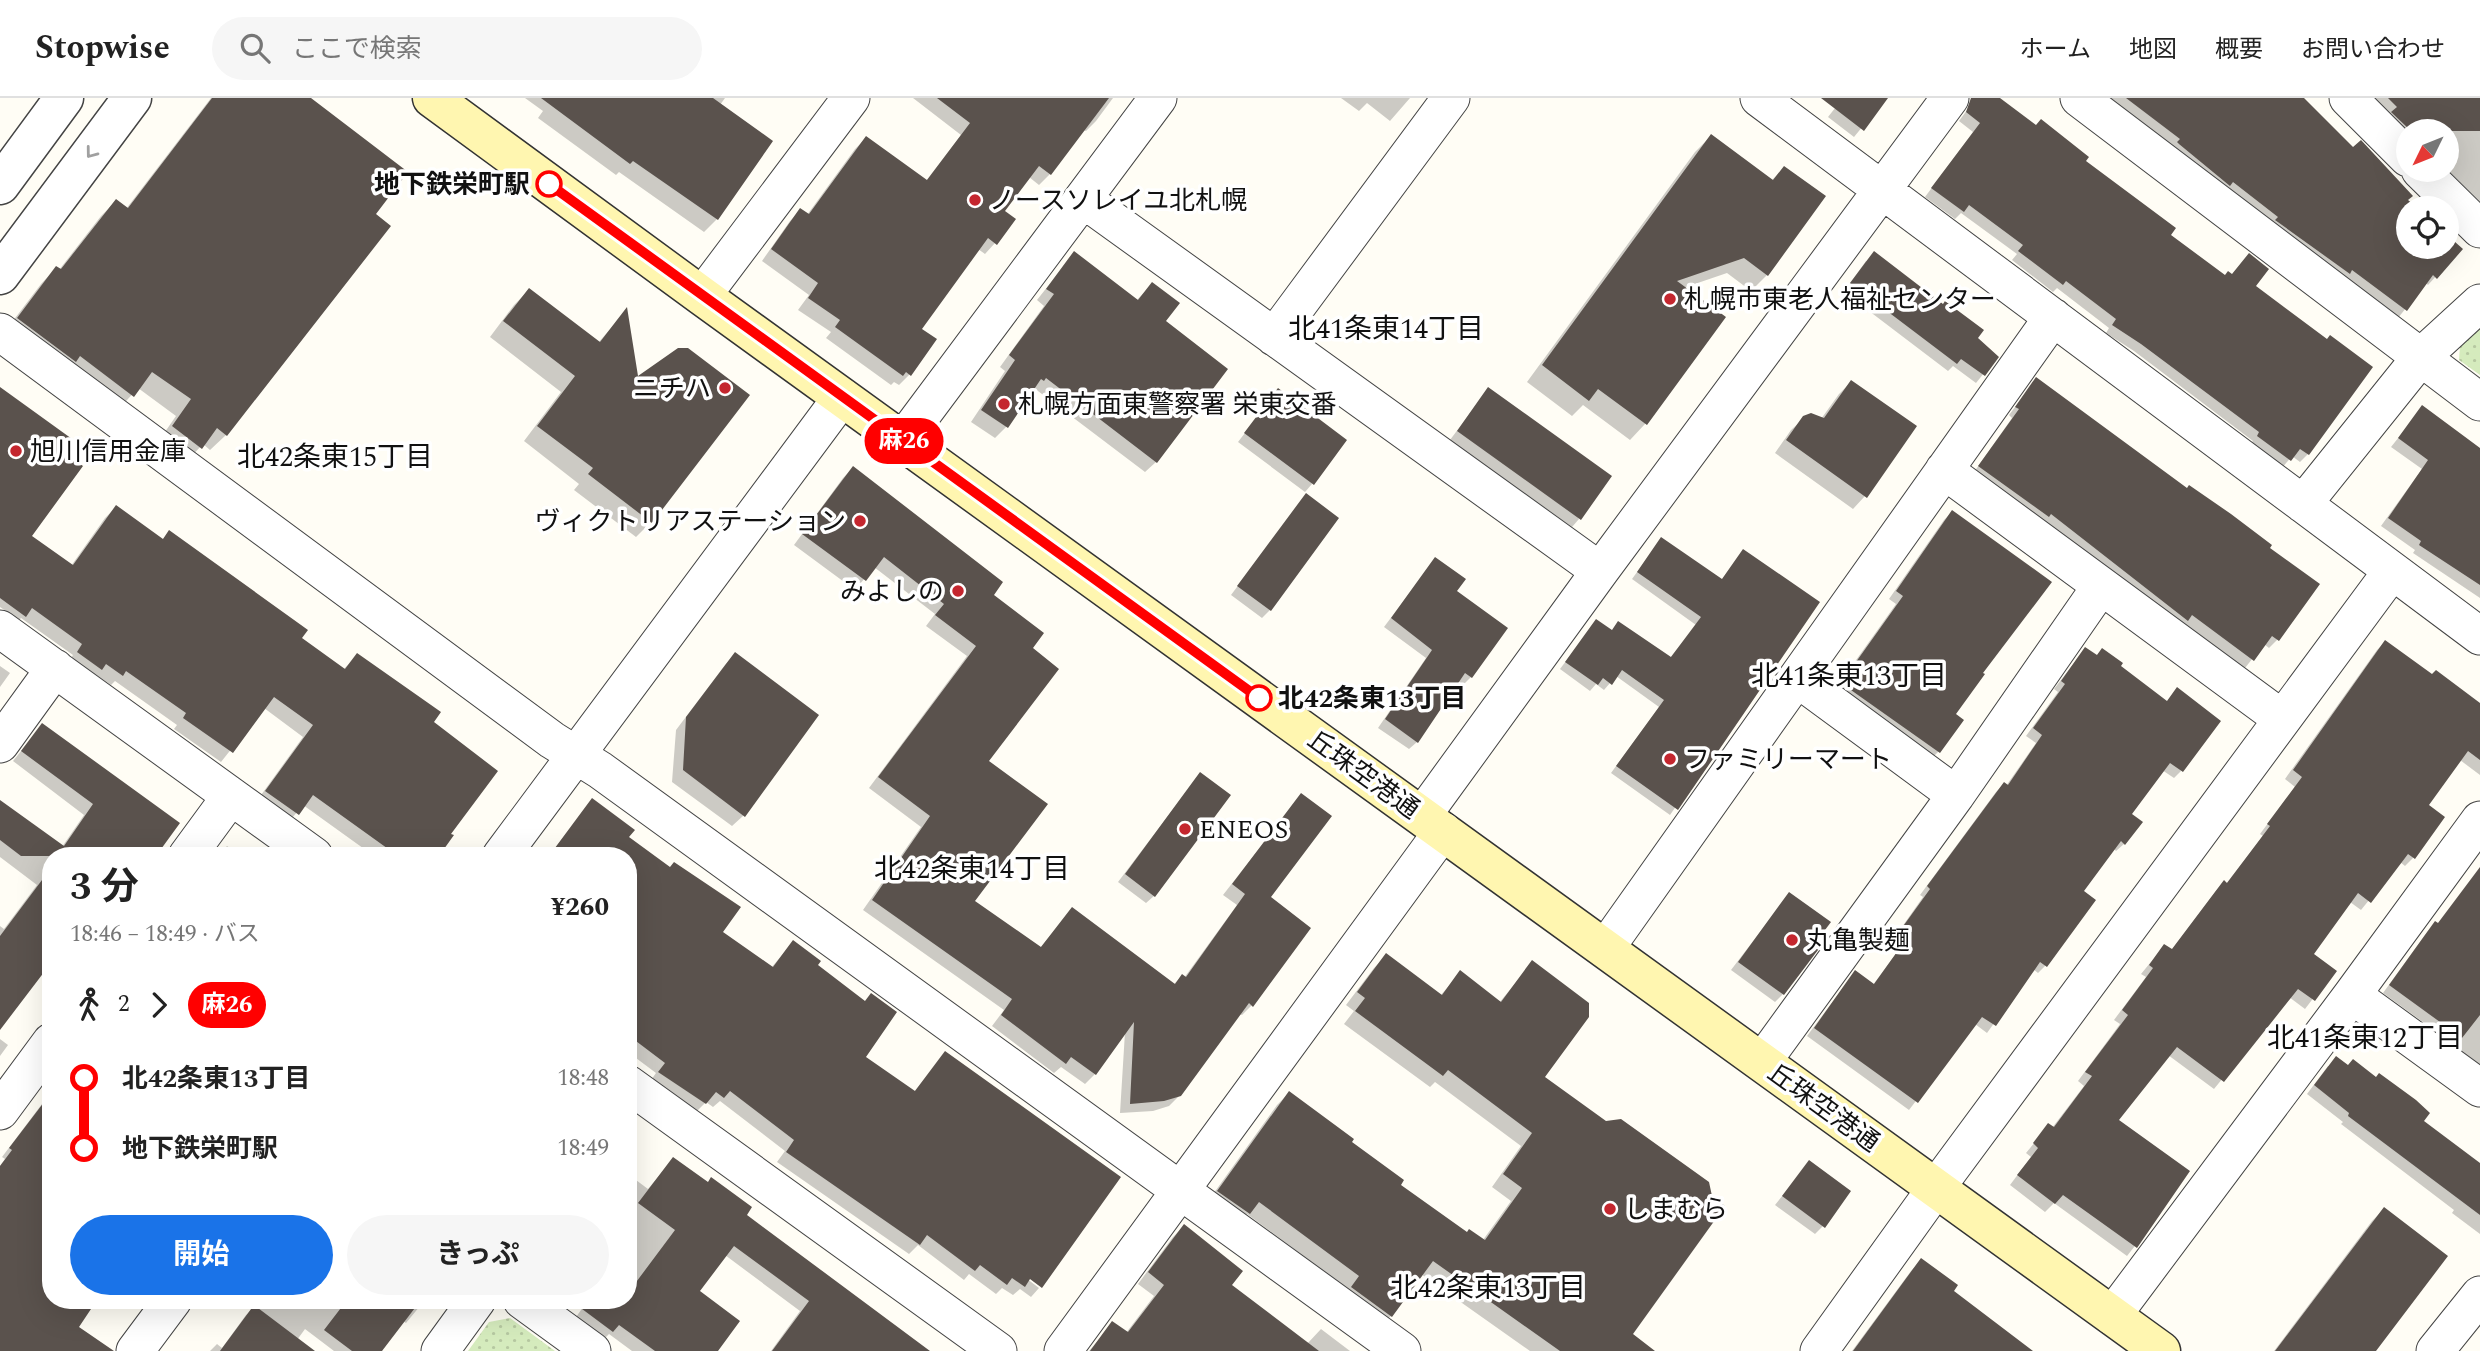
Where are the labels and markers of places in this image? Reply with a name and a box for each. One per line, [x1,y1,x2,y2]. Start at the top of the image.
place label: 地下鉄栄町駅 [374,165,530,205]
marker: 地下鉄栄町駅 [536,171,562,197]
place label: ノースソレイユ北札幌 [989,181,1247,221]
marker: ノースソレイユ北札幌 [967,192,983,208]
place label: 札幌市東老人福祉センター [1684,280,1996,320]
marker: 札幌市東老人福祉センター [1662,291,1678,307]
place label: ニチハ [633,369,711,409]
marker: ニチハ [717,380,733,396]
place label: 札幌方面東警察署 栄東交番 [1018,385,1337,425]
marker: 札幌方面東警察署 栄東交番 [996,396,1012,412]
place label: 旭川信用金庫 [30,432,186,472]
marker: 旭川信用金庫 [8,443,24,459]
place label: ヴィクトリアステーション [535,502,846,542]
marker: ヴィクトリアステーション [852,513,868,529]
place label: みよしの [840,572,944,612]
marker: みよしの [950,583,966,599]
place label: 北42条東13丁目 [1278,679,1466,719]
marker: 北42条東13丁目 [1246,685,1272,711]
place label: ファミリーマート [1684,740,1892,780]
marker: ファミリーマート [1662,751,1678,767]
place label: ENEOS [1199,810,1288,850]
marker: ENEOS [1177,821,1193,837]
place label: 丸亀製麺 [1806,921,1910,961]
marker: 丸亀製麺 [1784,932,1800,948]
place label: しまむら [1624,1190,1728,1230]
marker: しまむら [1602,1201,1618,1217]

